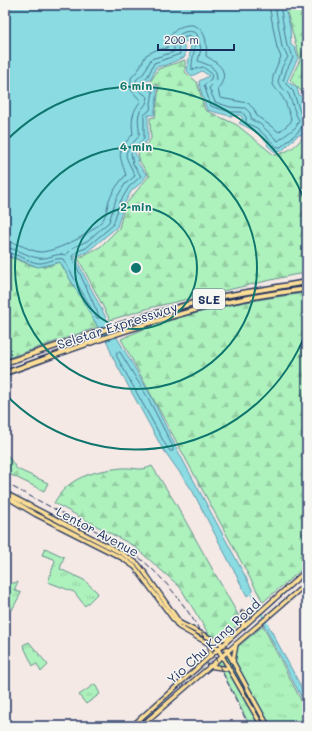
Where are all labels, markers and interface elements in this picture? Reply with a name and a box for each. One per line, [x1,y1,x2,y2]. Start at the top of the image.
scale bar [158,26,234,52]
text: 200 m [164,31,199,47]
text: 6 min [120,77,152,93]
text: 4 min [120,138,152,154]
text: 2 min [120,198,152,214]
centre of rings [129,261,143,275]
road number: SLE [193,289,225,309]
street label: Seletar Expressway [55,297,179,352]
street label: Lentor Avenue [54,502,142,560]
street label: Yio Chu Kang Road [163,595,263,687]

